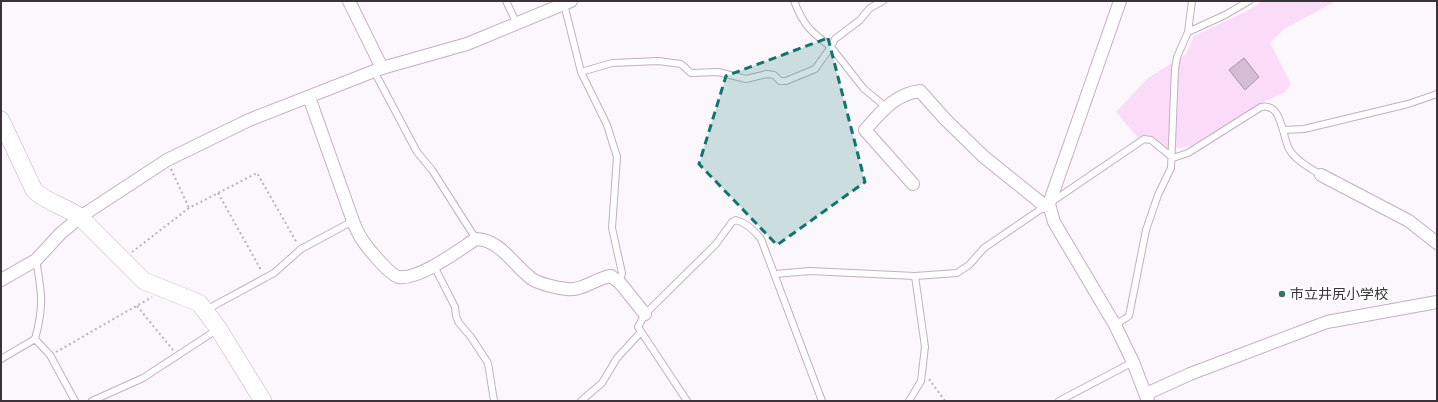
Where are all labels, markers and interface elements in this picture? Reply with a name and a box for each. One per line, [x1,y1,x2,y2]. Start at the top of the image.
place label: 市立井尻小学校 [1290,285,1388,303]
marker: 市立井尻小学校 [1277,289,1287,299]

